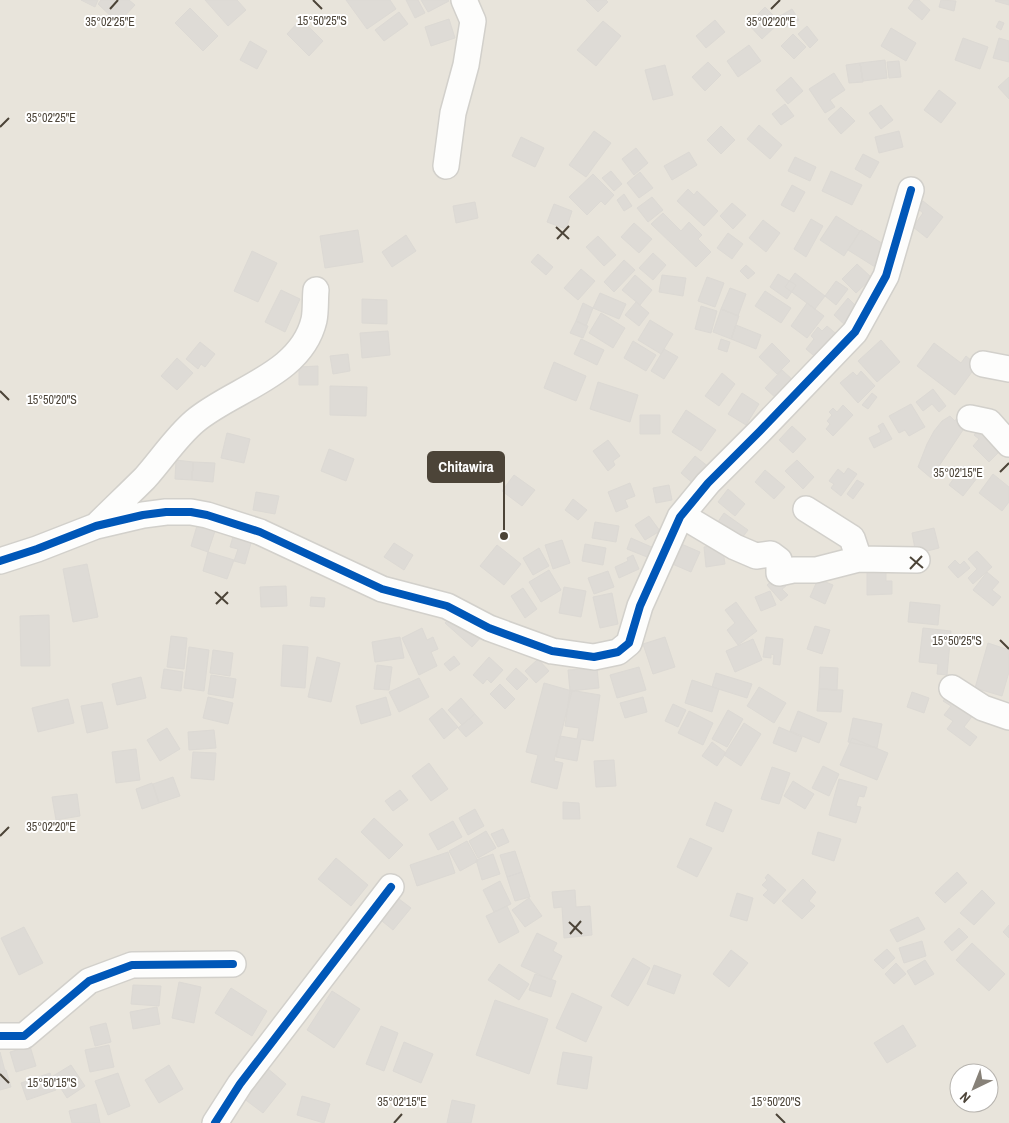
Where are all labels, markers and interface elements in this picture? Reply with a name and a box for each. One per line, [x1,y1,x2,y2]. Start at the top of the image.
text: 15°50'25"S [297,13,347,29]
text: 35°02'25"E [85,14,135,30]
text: 35°02'20"E [746,14,796,30]
text: 35°02'25"E [26,110,76,126]
text: 15°50'20"S [27,392,77,408]
callout: Chitawira [428,452,504,482]
text: Chitawira [438,456,494,477]
text: 35°02'15"E [933,465,983,481]
text: 15°50'25"S [932,633,982,649]
text: 35°02'20"E [26,819,76,835]
north arrow [949,1063,999,1113]
text: 15°50'15"S [27,1075,77,1091]
text: N [956,1088,974,1107]
text: 35°02'15"E [377,1094,427,1110]
text: 15°50'20"S [751,1094,801,1110]

